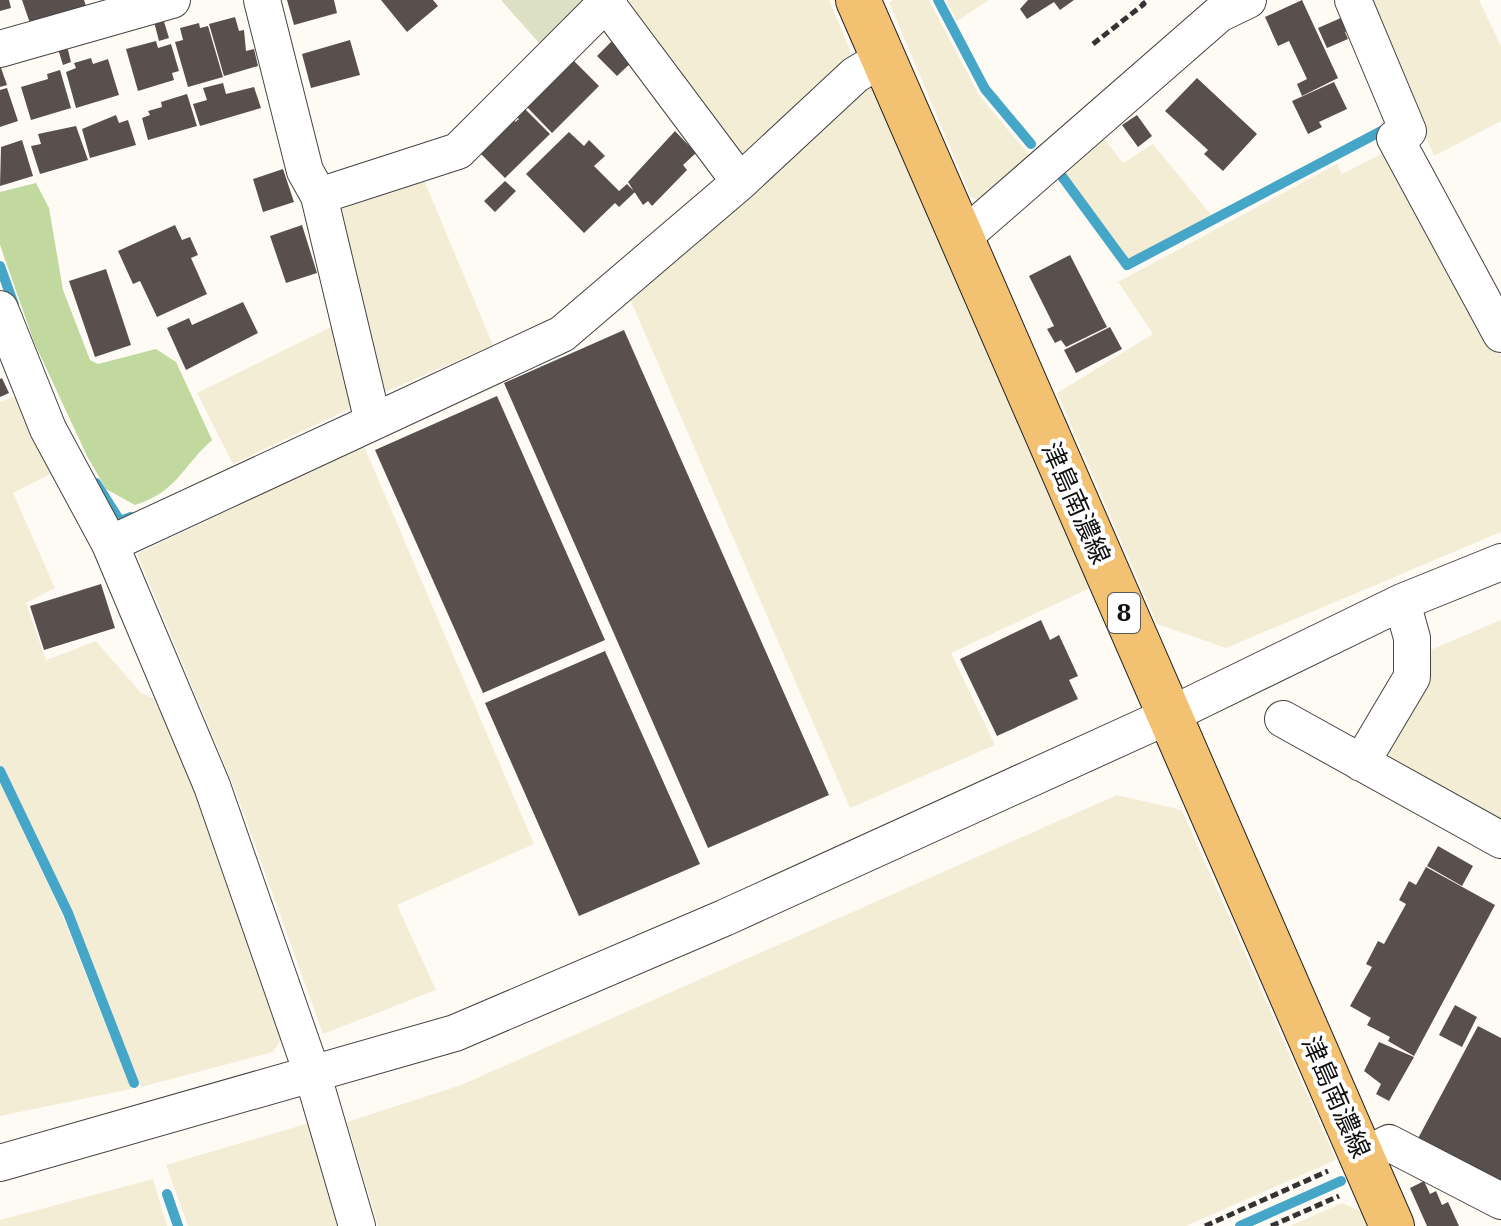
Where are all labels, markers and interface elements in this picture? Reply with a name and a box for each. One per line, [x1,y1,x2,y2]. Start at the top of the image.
street label: 津島南濃線 [1035,436,1119,569]
road number: 8 [1108,593,1140,633]
street label: 津島南濃線 [1295,1030,1379,1163]

